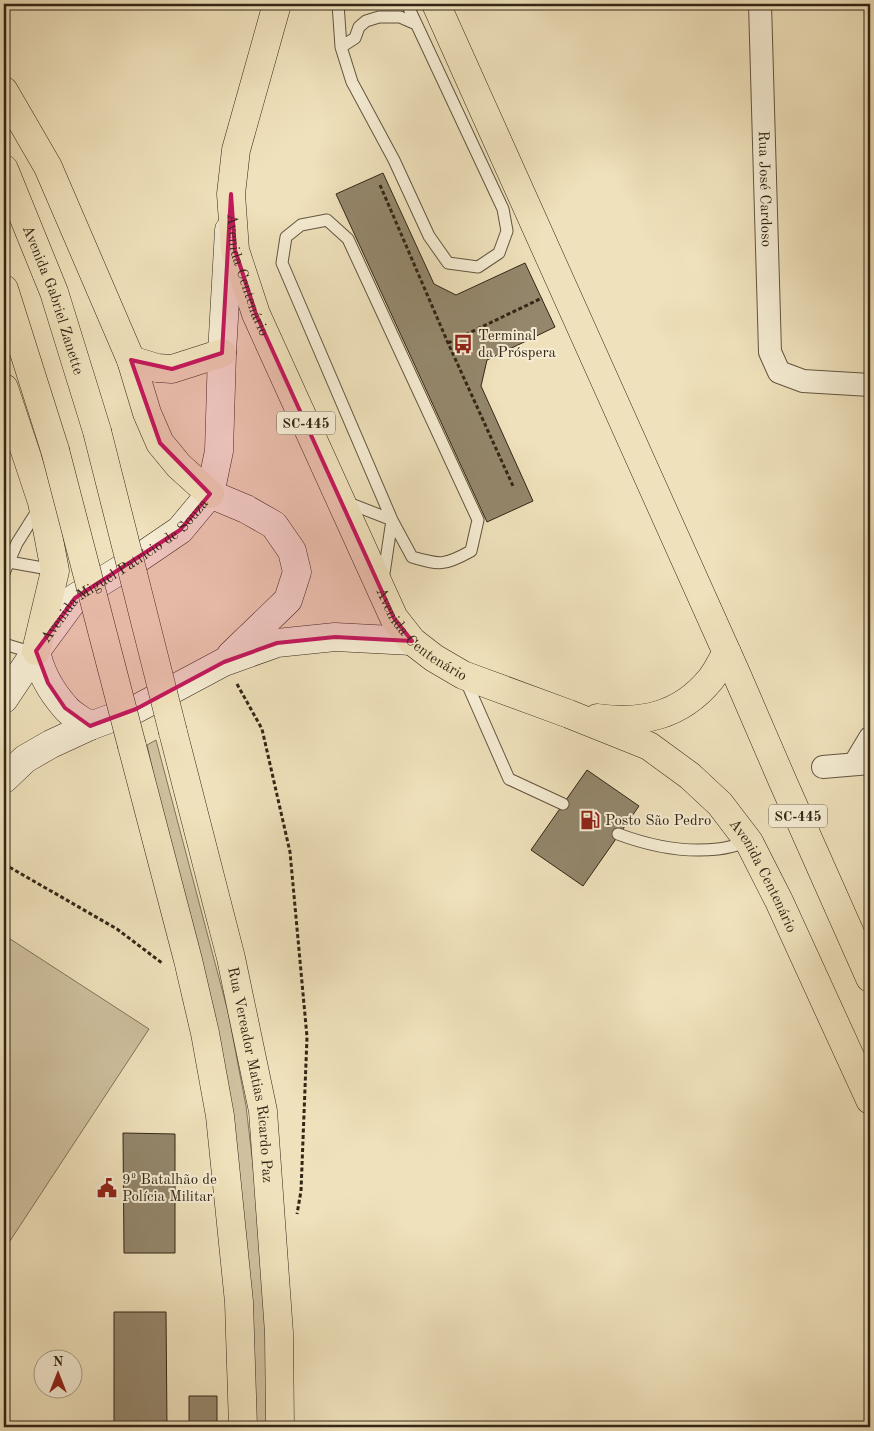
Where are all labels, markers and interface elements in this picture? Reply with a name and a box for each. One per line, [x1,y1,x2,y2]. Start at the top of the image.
street label: Rua José Cardoso [755,131,773,247]
street label: Avenida Centenário [223,213,271,339]
street label: Avenida Gabriel Zanette [19,224,85,377]
place label: Terminal da Próspera [478,329,557,361]
bus stop icon: Terminal da Próspera [452,333,474,355]
road number: SC-445 [277,412,335,434]
street label: Avenida Miguel Patrício de Souza [39,496,212,646]
street label: Avenida Centenário [372,586,469,685]
road number: SC-445 [769,804,827,828]
fuel station icon: Posto São Pedro [579,809,601,831]
place label: Posto São Pedro [605,814,711,829]
street label: Avenida Centenário [725,817,798,935]
street label: Rua Vereador Matias Ricardo Paz [224,966,274,1183]
place label: 9º Batalhão de Polícia Militar [122,1173,217,1205]
public building icon: 9º Batalhão de Polícia Militar [96,1177,118,1199]
north arrow [32,1348,82,1398]
text: N [53,1355,64,1369]

